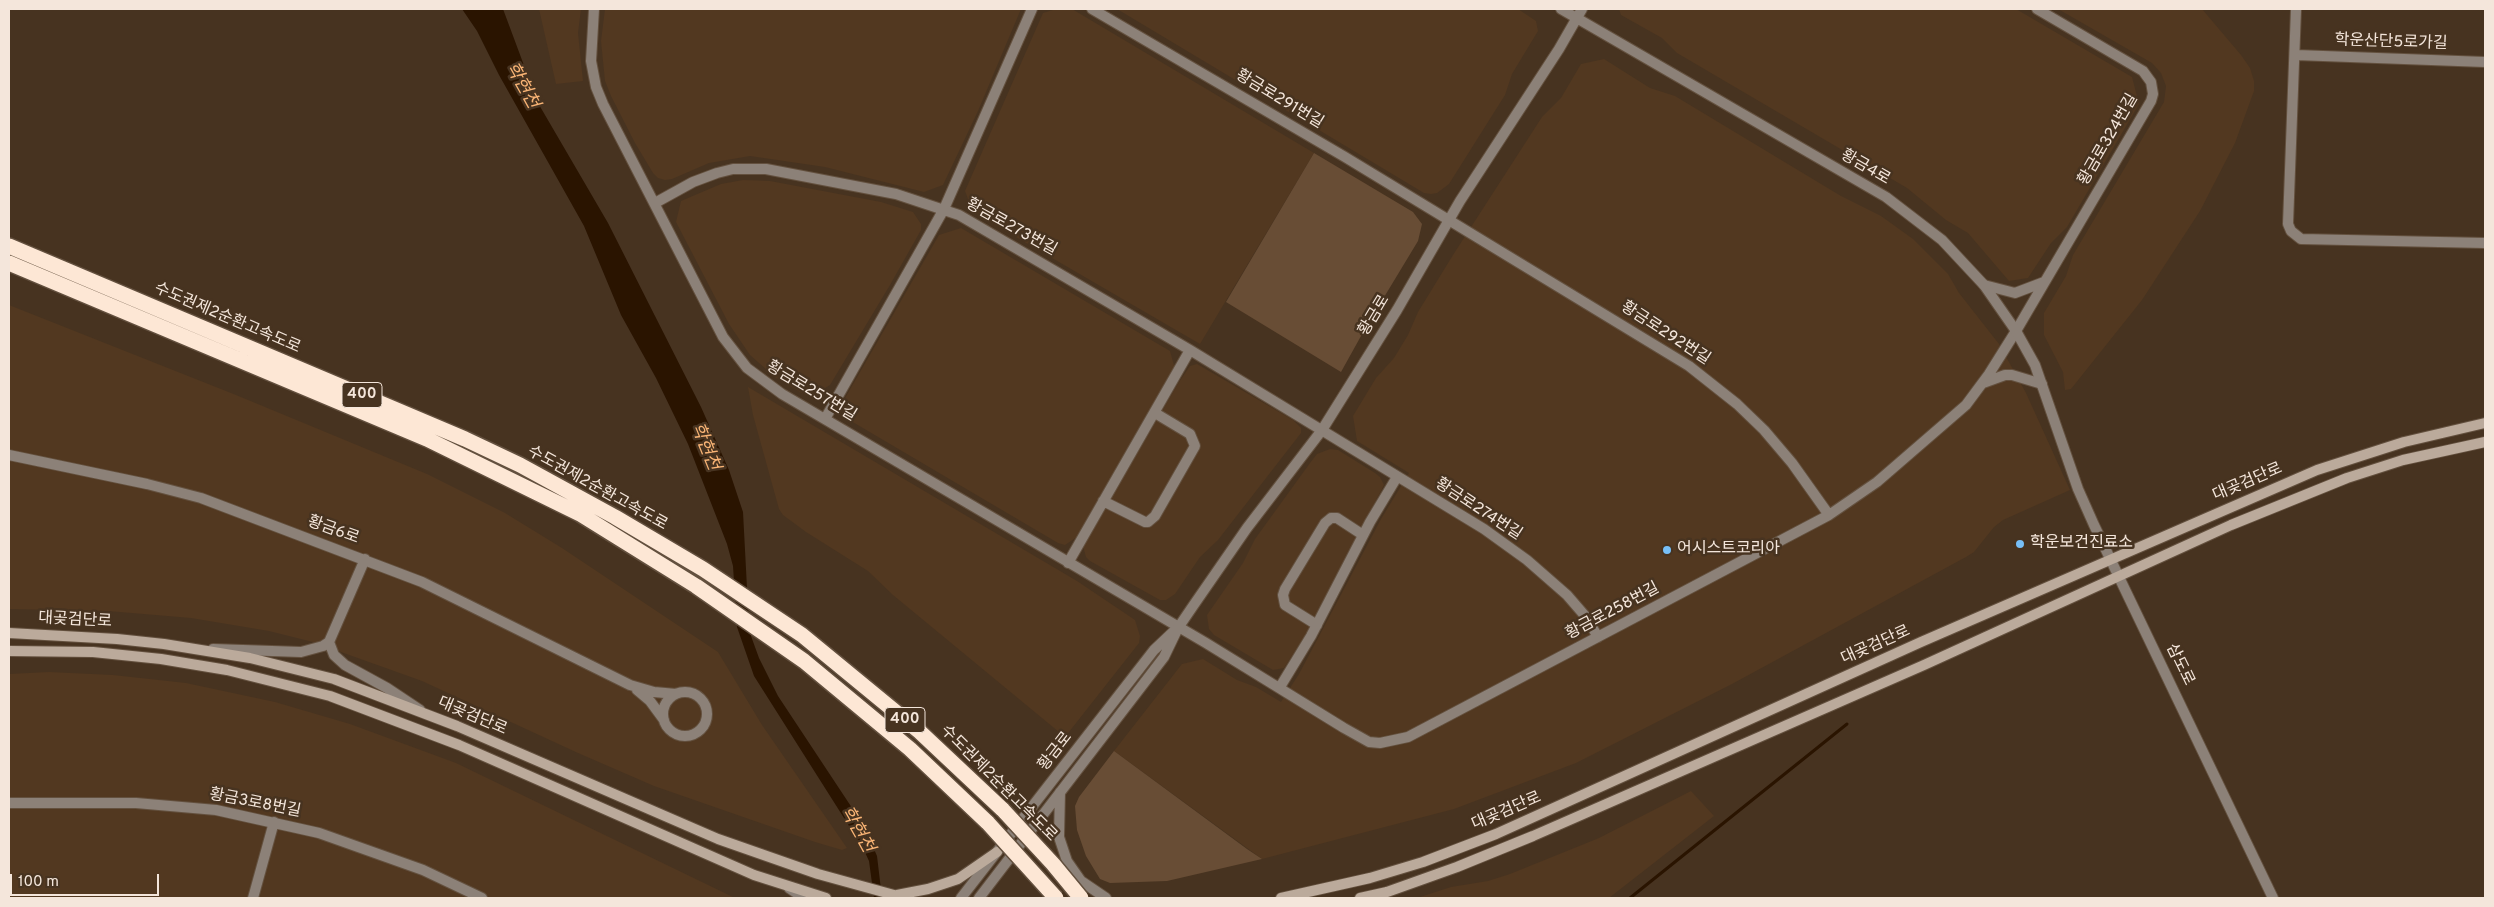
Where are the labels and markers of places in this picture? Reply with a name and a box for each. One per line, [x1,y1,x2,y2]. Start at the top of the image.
place label: 학운보건진료소 [2030,534,2133,554]
marker: 학운보건진료소 [2014,538,2026,550]
place label: 어시스트코리아 [1677,540,1780,560]
marker: 어시스트코리아 [1661,544,1673,556]

